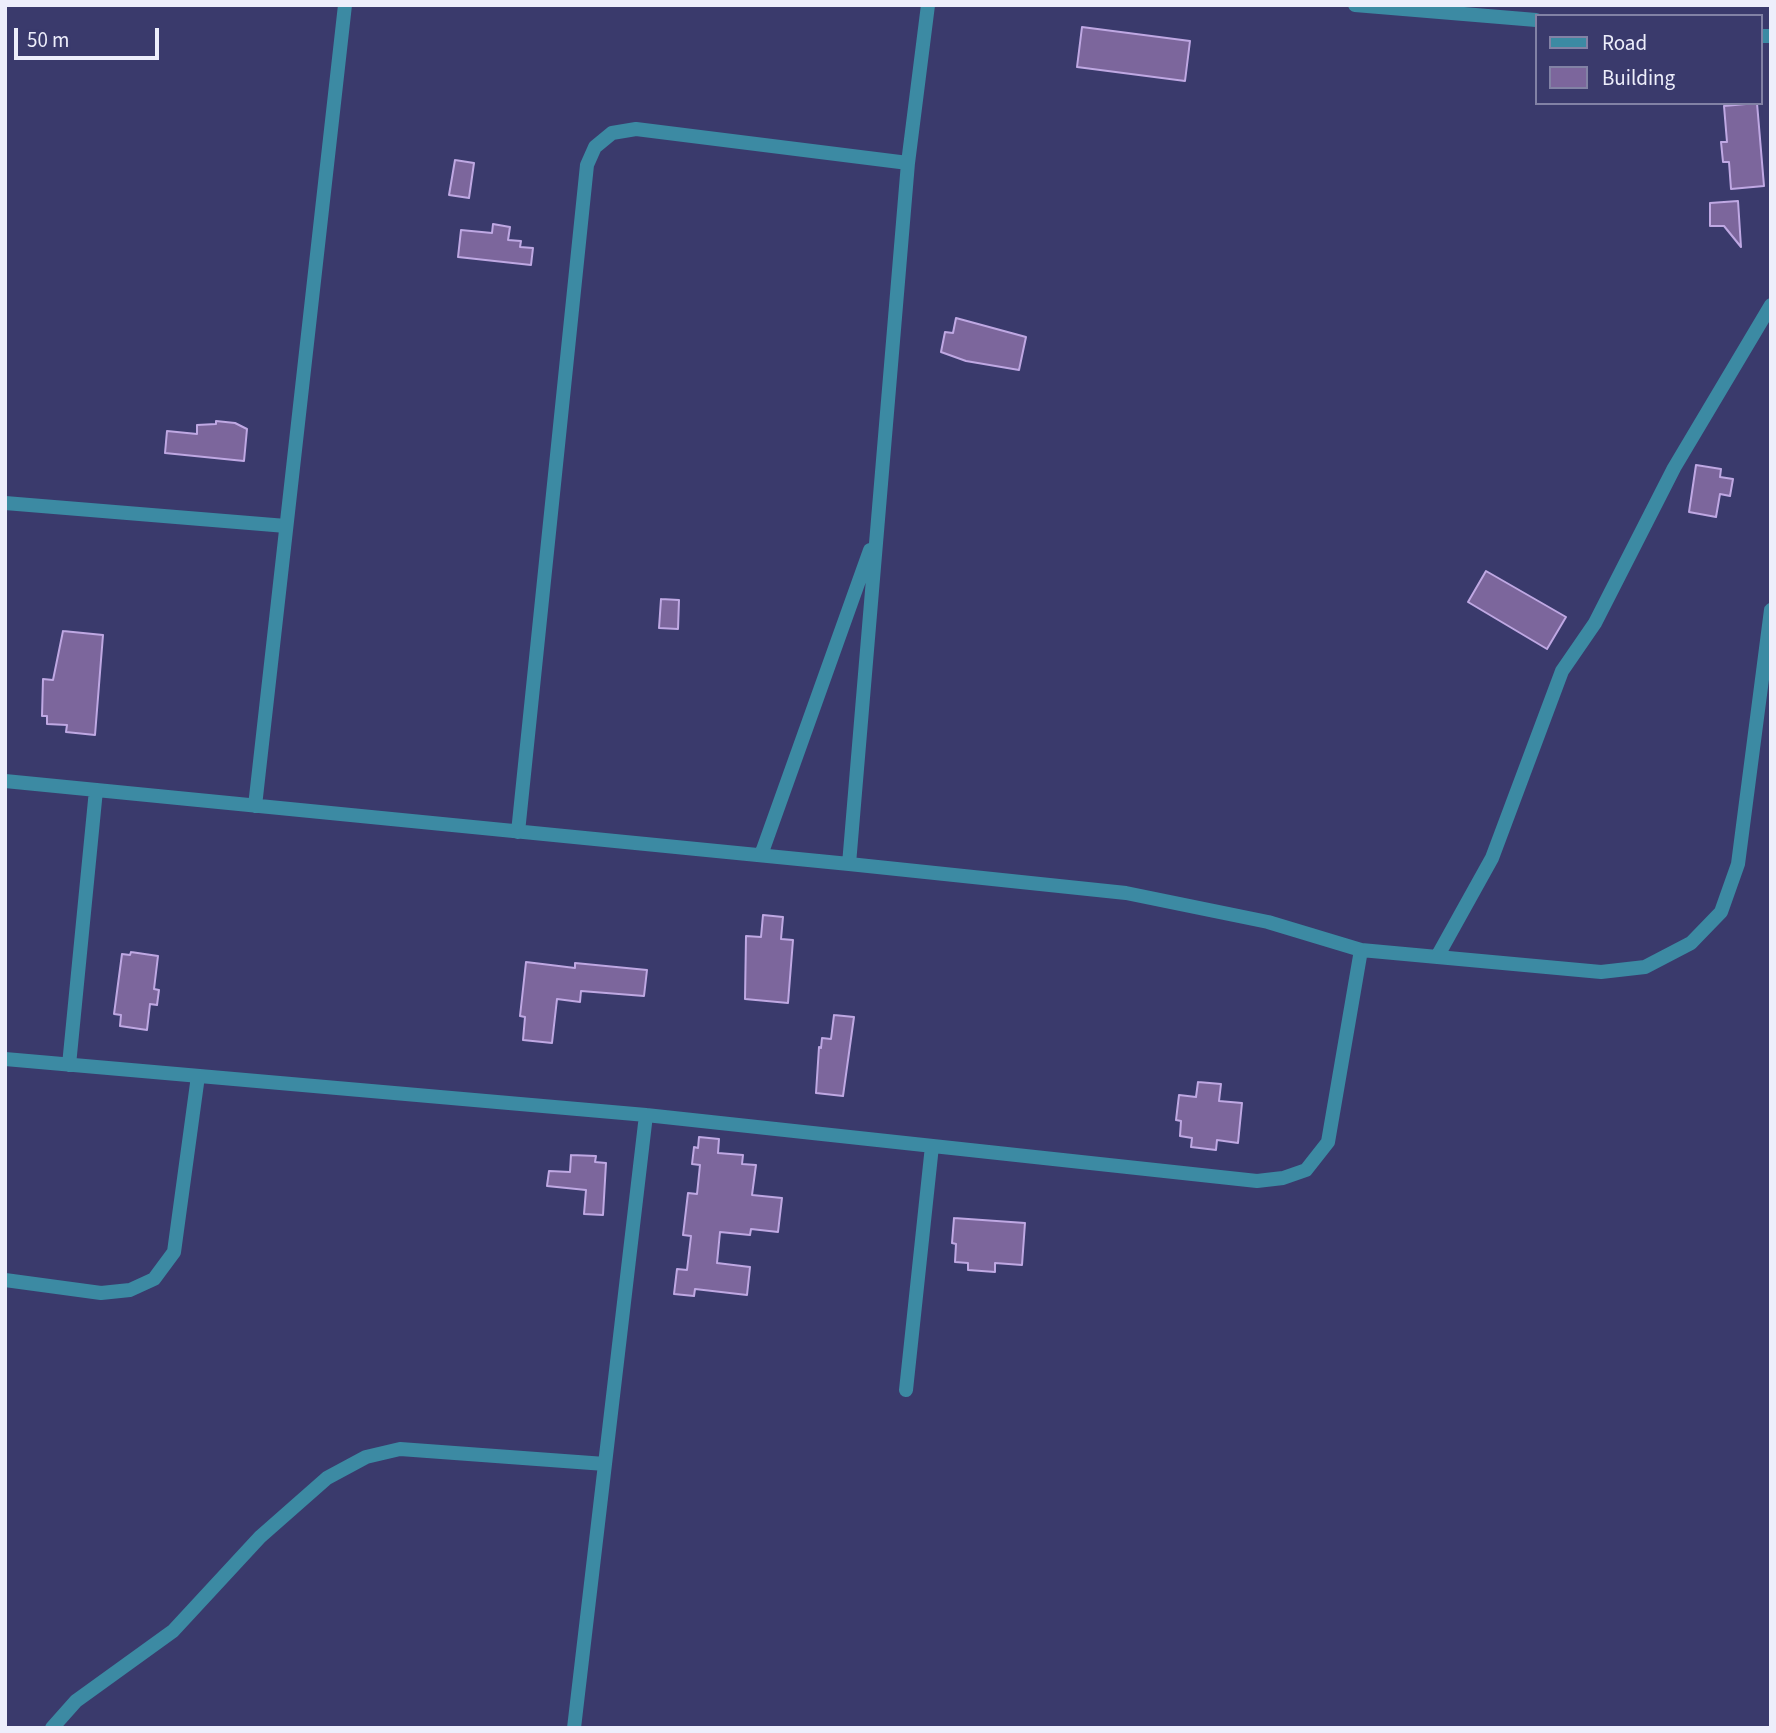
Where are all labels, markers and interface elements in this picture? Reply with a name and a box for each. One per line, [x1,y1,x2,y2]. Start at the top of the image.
scale bar [18,14,163,58]
legend [1534,14,1762,105]
text: 50 m [27,25,69,55]
text: Road [1602,28,1647,58]
text: Building [1602,63,1675,93]

